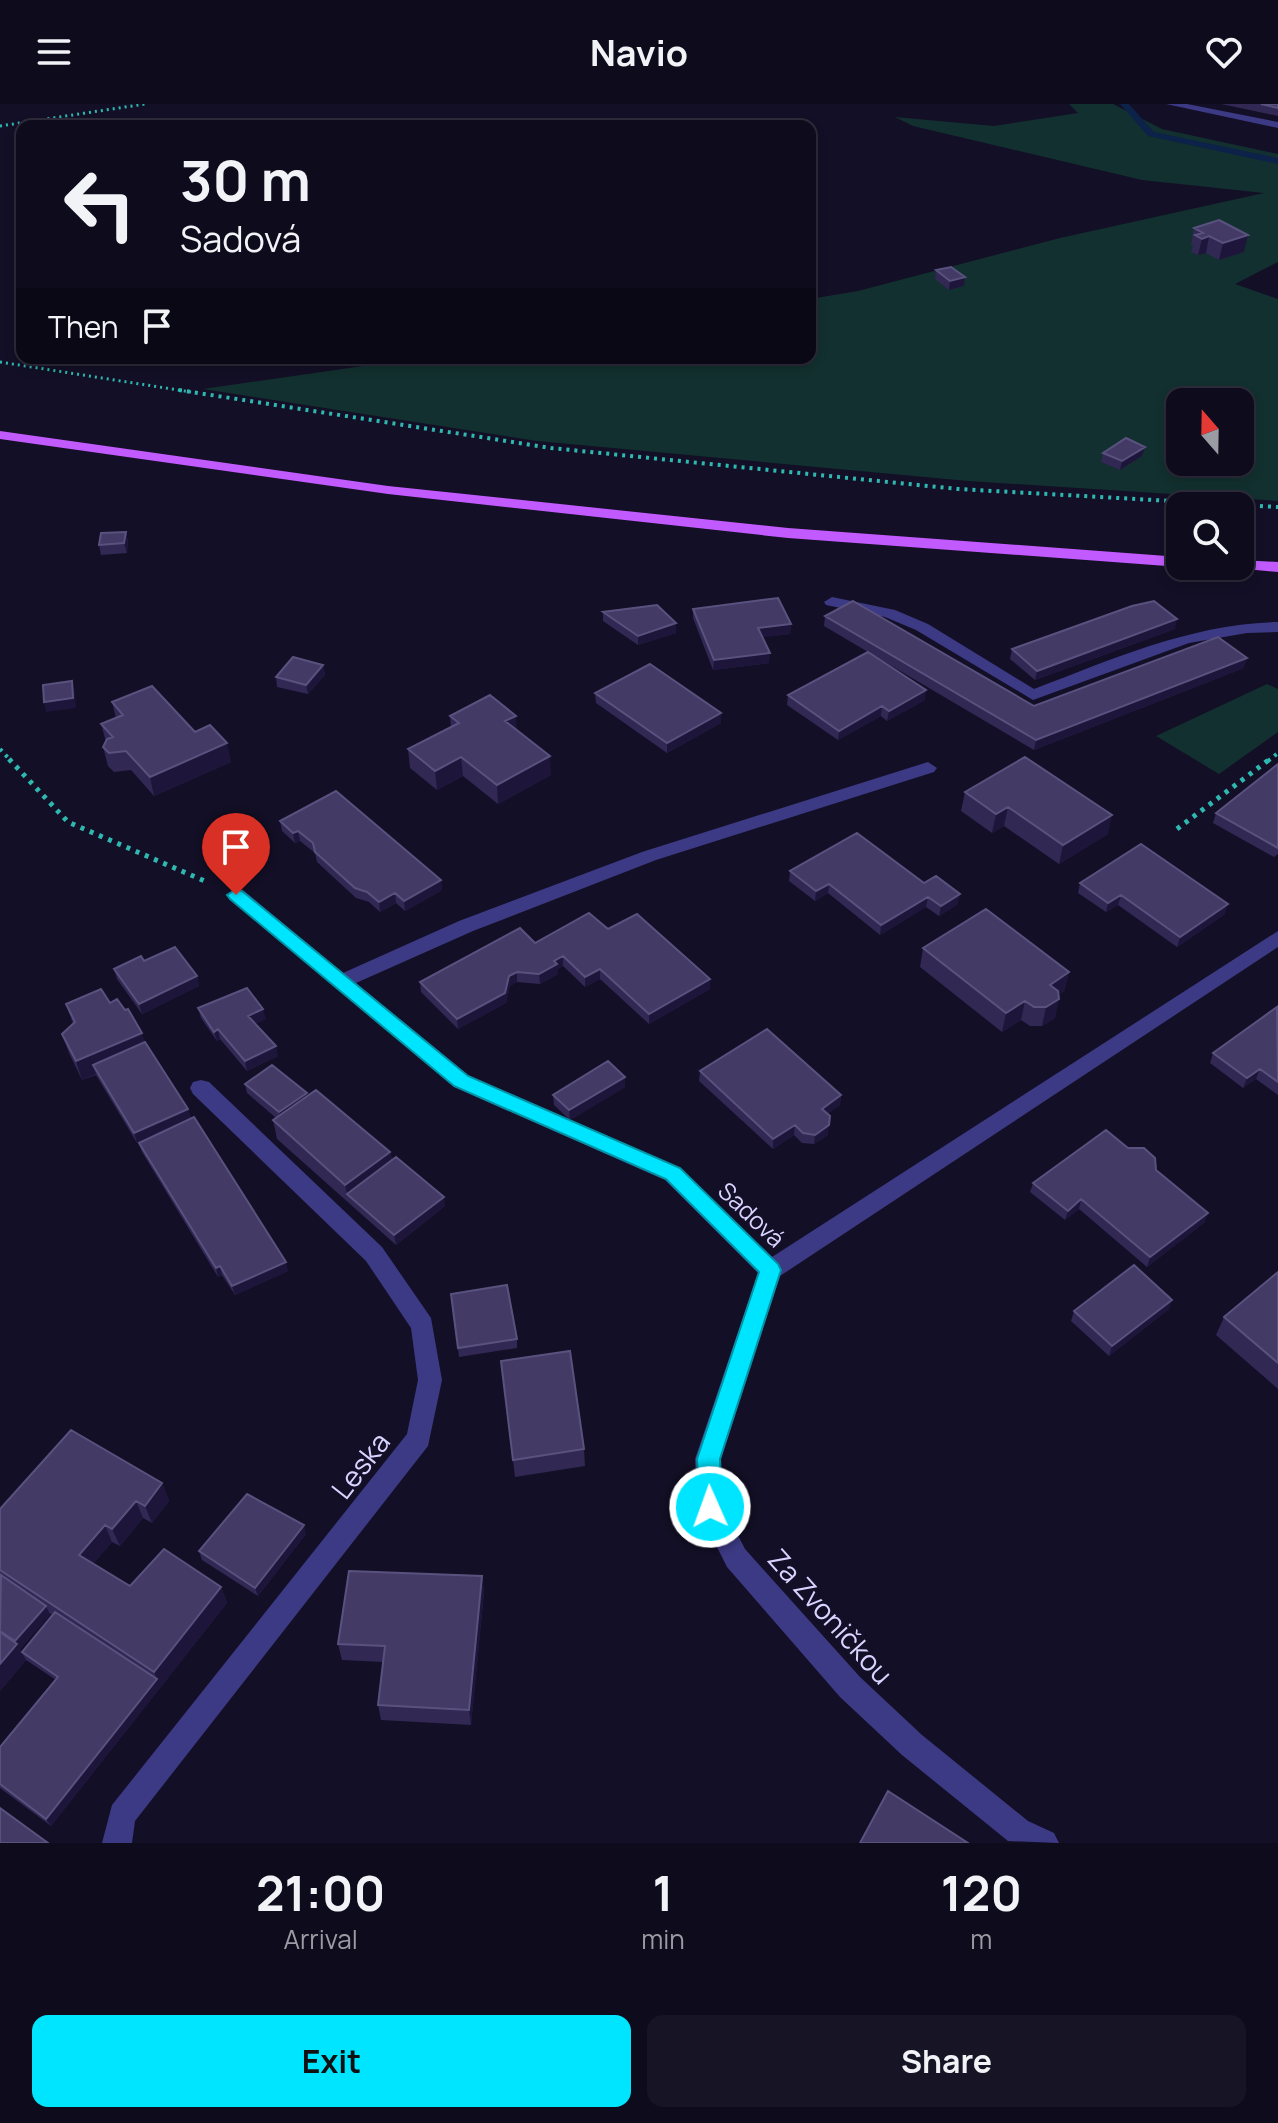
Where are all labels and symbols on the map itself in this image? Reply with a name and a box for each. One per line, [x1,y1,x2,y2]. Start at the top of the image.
north arrow [1166,388,1254,476]
pin [202,813,270,895]
street label: Sadová [711,1174,793,1254]
street label: Leska [322,1424,398,1506]
position arrow [668,1465,752,1549]
street label: Za Zvoničkou [760,1540,902,1692]

